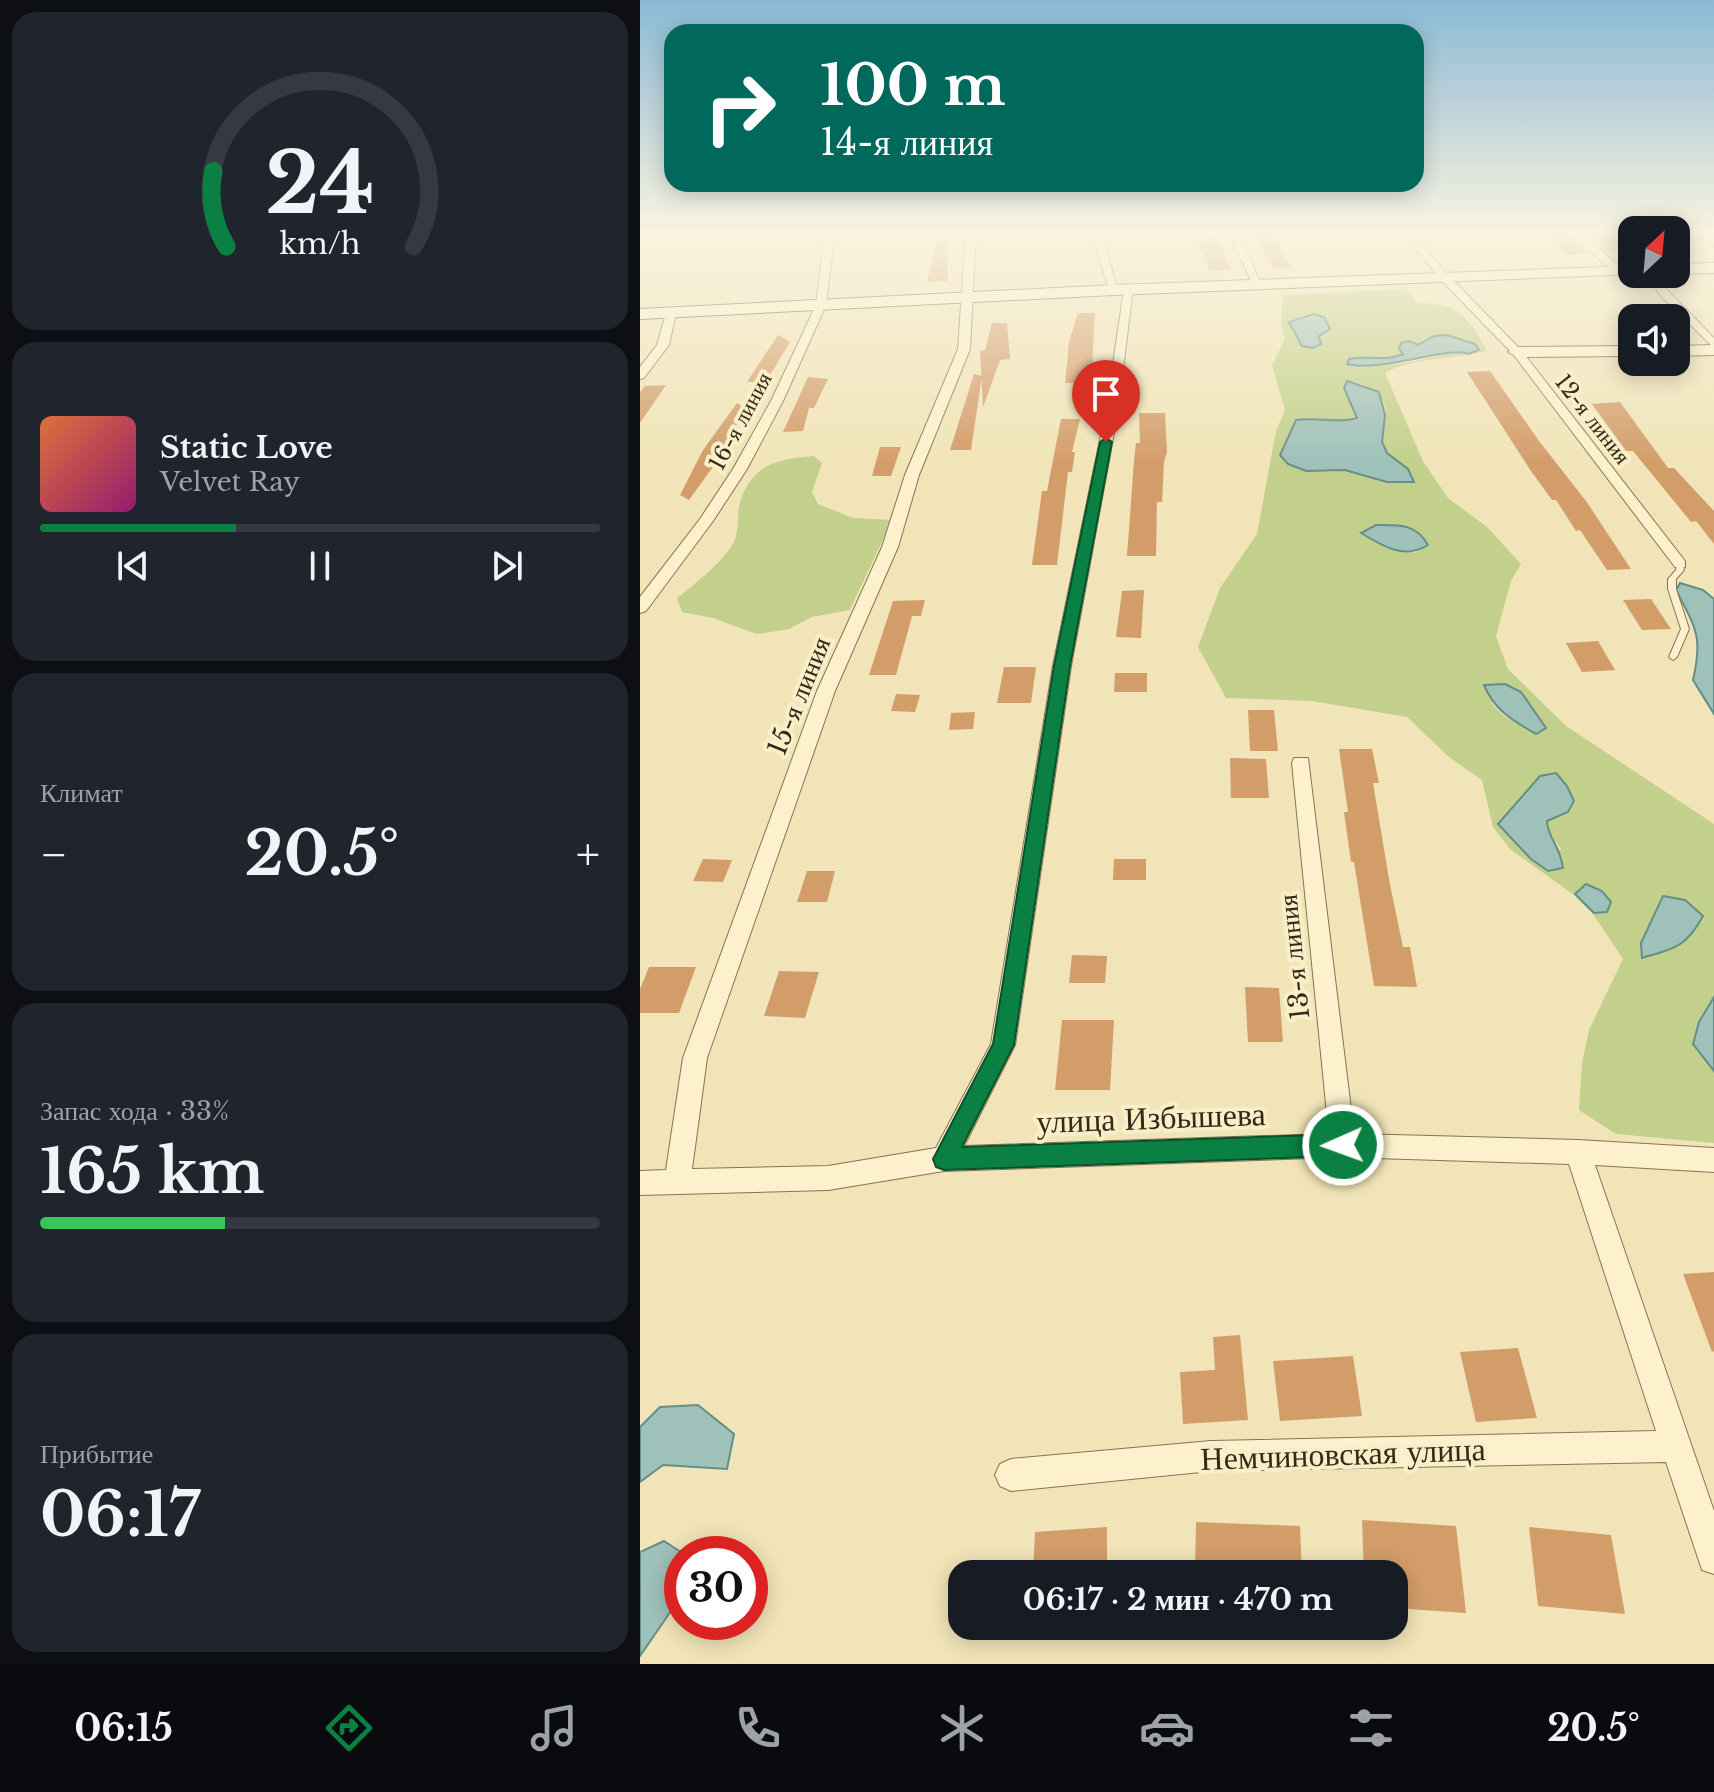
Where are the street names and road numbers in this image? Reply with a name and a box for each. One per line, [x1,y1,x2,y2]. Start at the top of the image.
street label: 16-я линия [703,368,777,475]
street label: 12-я линия [1549,369,1636,470]
street label: 15-я линия [761,632,837,760]
street label: 13-я линия [1272,893,1316,1021]
street label: улица Избышева [1036,1094,1266,1142]
street label: Немчиновская улица [1200,1429,1486,1479]

